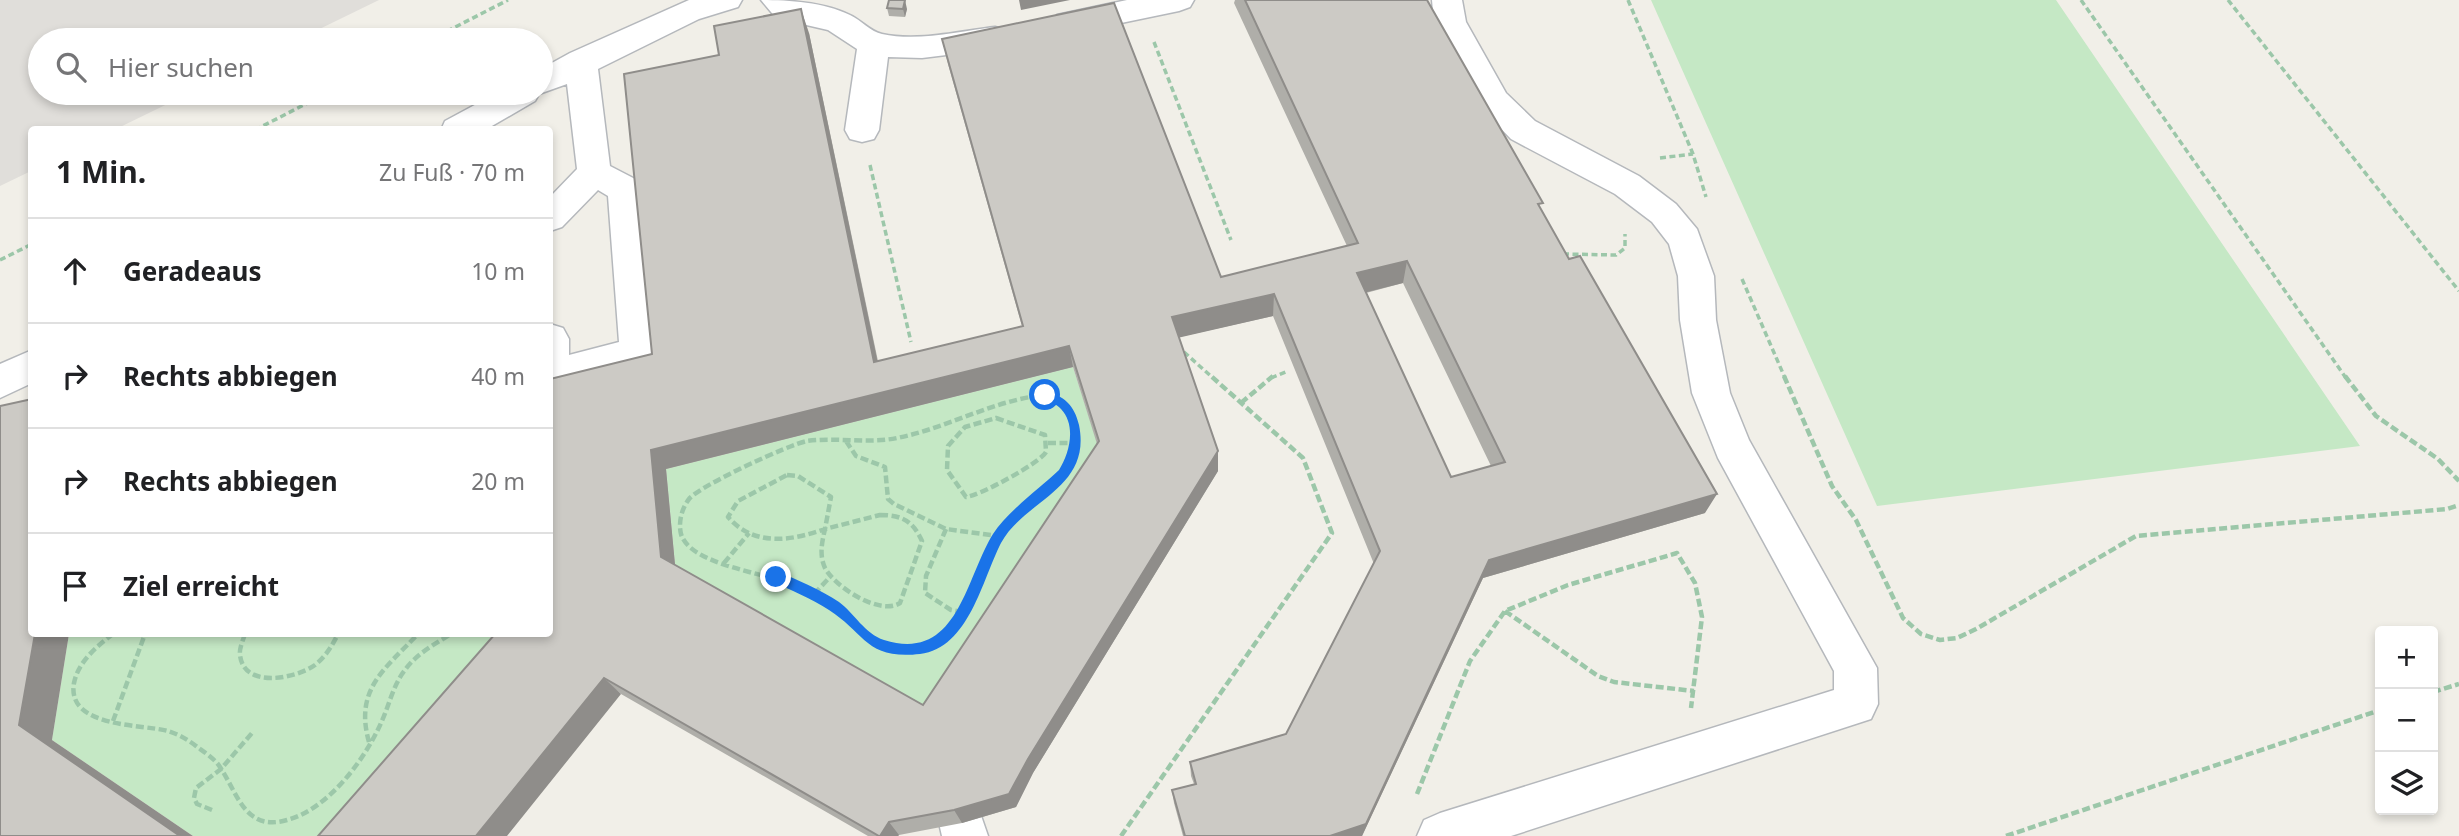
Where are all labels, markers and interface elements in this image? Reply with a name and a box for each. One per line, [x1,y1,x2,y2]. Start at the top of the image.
search box [28,28,553,105]
icon: search [52,48,90,86]
text: Hier suchen [108,49,254,85]
text: 1 Min. [56,151,146,192]
text: Zu Fuß · 70 m [379,156,525,188]
icon: ahead [56,252,94,290]
text: Geradeaus [123,253,262,289]
text: 10 m [471,255,525,287]
icon: right [56,357,94,395]
text: Rechts abbiegen [123,358,338,394]
text: 40 m [471,360,525,392]
route start [1029,379,1060,410]
icon: right [56,462,94,500]
text: Rechts abbiegen [123,463,338,499]
text: 20 m [471,465,525,497]
route end [760,561,791,592]
icon: arrive [56,567,94,605]
text: Ziel erreicht [123,568,279,604]
map controls [2375,626,2438,815]
button: + [2375,626,2438,689]
button: − [2375,689,2438,752]
button: layers [2375,752,2438,815]

